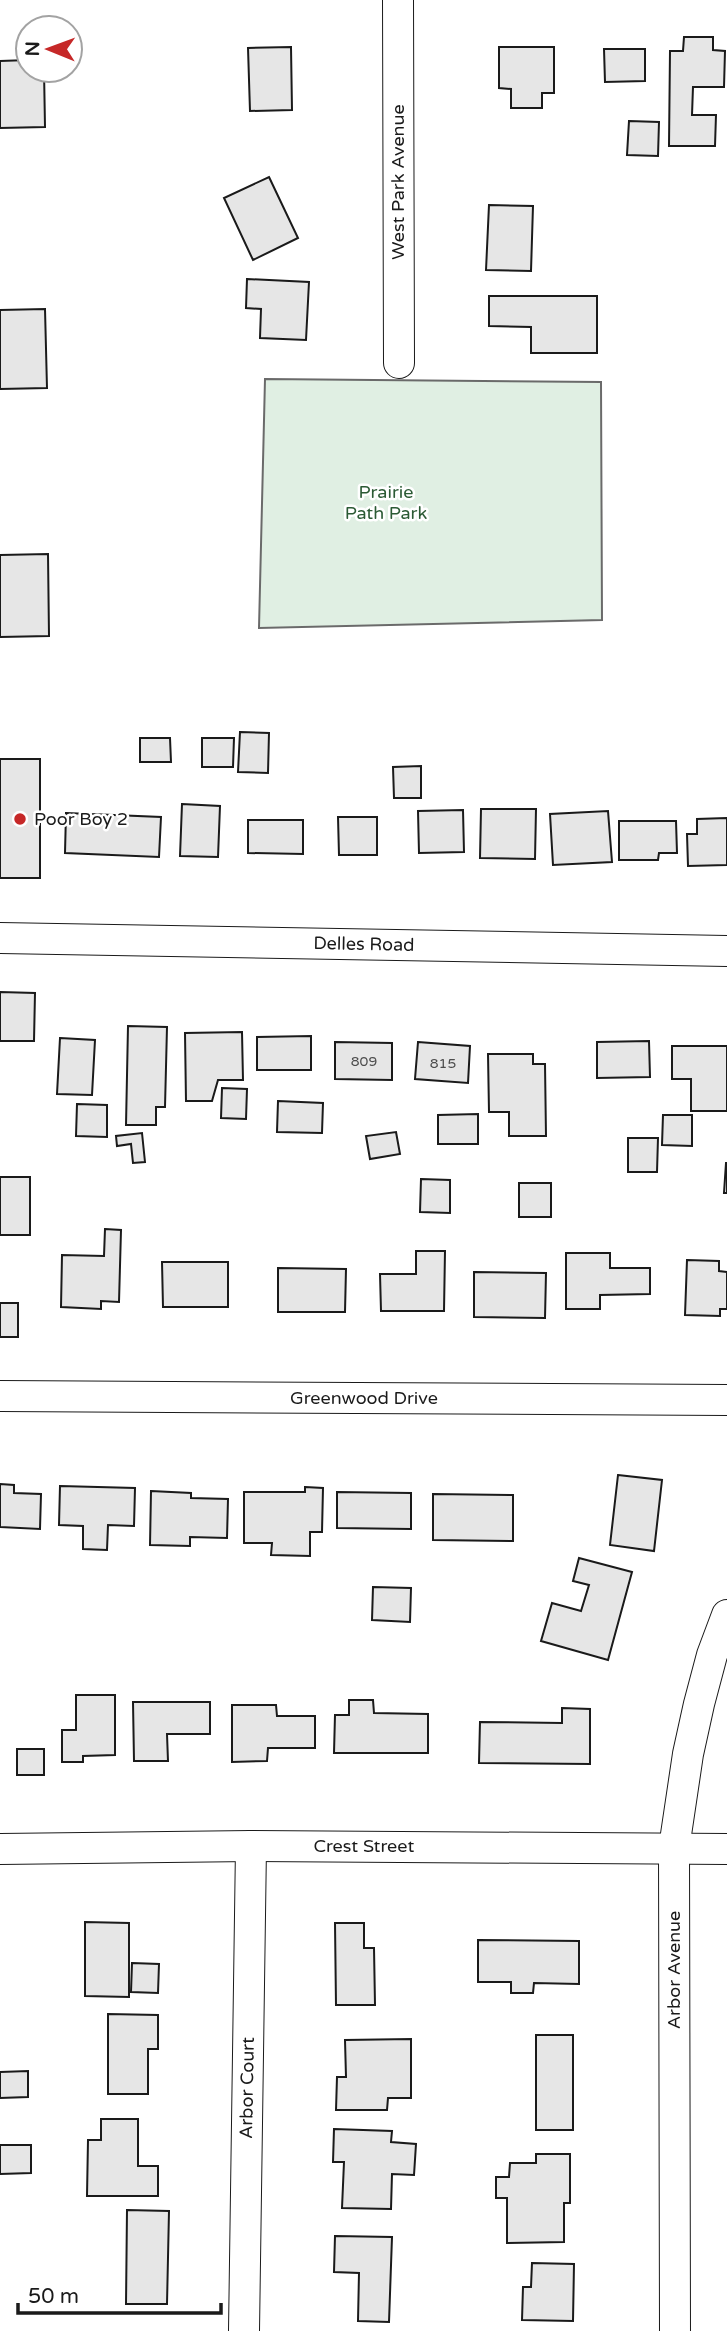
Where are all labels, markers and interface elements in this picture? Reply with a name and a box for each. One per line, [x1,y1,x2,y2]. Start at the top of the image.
north arrow [14,14,84,84]
text: N [22,41,44,57]
street label: West Park Avenue [387,104,409,260]
park label: Prairie Path Park [345,481,427,524]
place label: Poor Boy 2 [34,808,128,830]
marker: Poor Boy 2 [12,811,28,827]
street label: Delles Road [313,932,415,956]
house number: 809 [351,1053,377,1070]
house number: 815 [430,1055,456,1072]
street label: Greenwood Drive [290,1387,438,1409]
street label: Crest Street [314,1835,415,1857]
street label: Arbor Avenue [663,1911,685,2029]
street label: Arbor Court [235,2037,259,2139]
scale bar [18,2272,220,2316]
text: 50 m [28,2284,79,2309]

